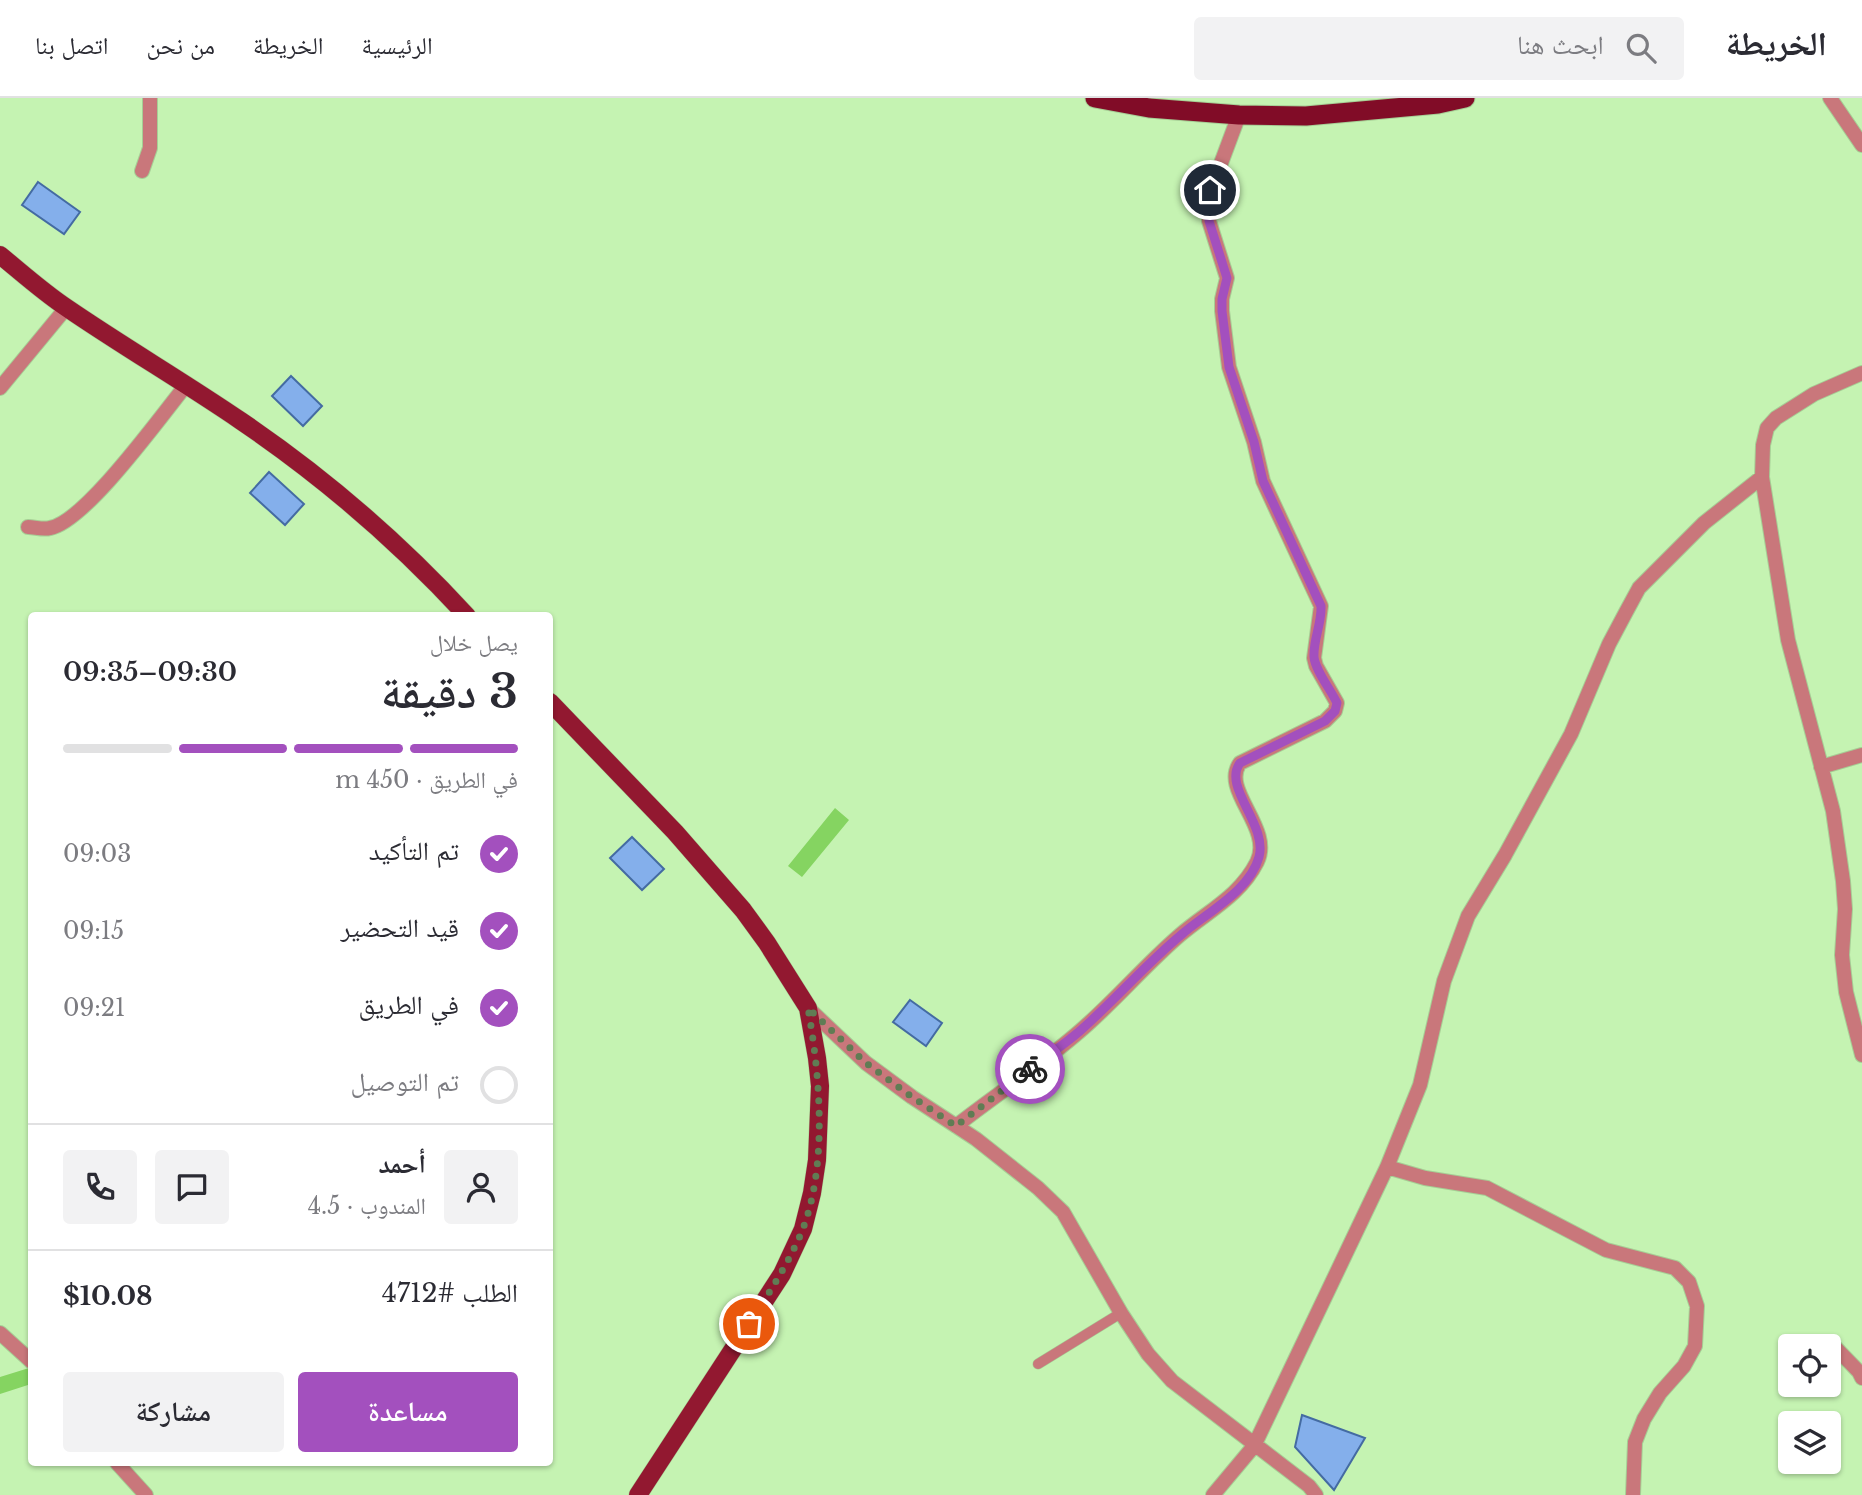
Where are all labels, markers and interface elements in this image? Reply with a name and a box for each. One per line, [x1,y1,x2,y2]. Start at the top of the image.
search box [1194,17,1684,80]
text: الخريطة [1726,23,1827,64]
text: ابحث هنا [1517,29,1604,61]
icon: search [1622,29,1660,67]
text: اتصل بنا [35,31,108,60]
text: من نحن [146,31,215,60]
text: الخريطة [253,31,324,60]
text: الرئيسية [362,31,433,60]
pin [1180,160,1240,220]
icon: home [1191,171,1229,209]
text: يصل خلال [430,629,518,657]
text: 09:30–09:35 [63,656,237,688]
text: 3 دقيقة [381,663,518,720]
text: في الطريق · 450 m [335,766,518,794]
text: تم التأكيد [369,835,459,867]
icon: check [480,835,518,873]
text: 09:03 [63,840,131,868]
text: قيد التحضير [340,912,459,944]
icon: check [480,912,518,950]
text: 09:15 [63,917,124,945]
text: في الطريق [359,989,459,1021]
icon: check [480,989,518,1027]
text: 09:21 [63,994,125,1022]
courier [995,1034,1065,1104]
icon: bike [1011,1050,1049,1088]
text: تم التوصيل [351,1066,459,1098]
text: أحمد [378,1148,426,1180]
button: phone [63,1150,137,1224]
button: chat [155,1150,229,1224]
button: person [444,1150,518,1224]
text: المندوب · 4.5 [308,1192,426,1220]
text: الطلب #4712 [382,1277,518,1309]
text: $10.08 [63,1280,153,1312]
pin [719,1294,779,1354]
icon: bag [730,1305,768,1343]
map controls [1778,1334,1841,1474]
button: locate [1778,1334,1841,1397]
button: مشاركة [63,1372,284,1452]
button: مساعدة [298,1372,518,1452]
button: layers [1778,1411,1841,1474]

